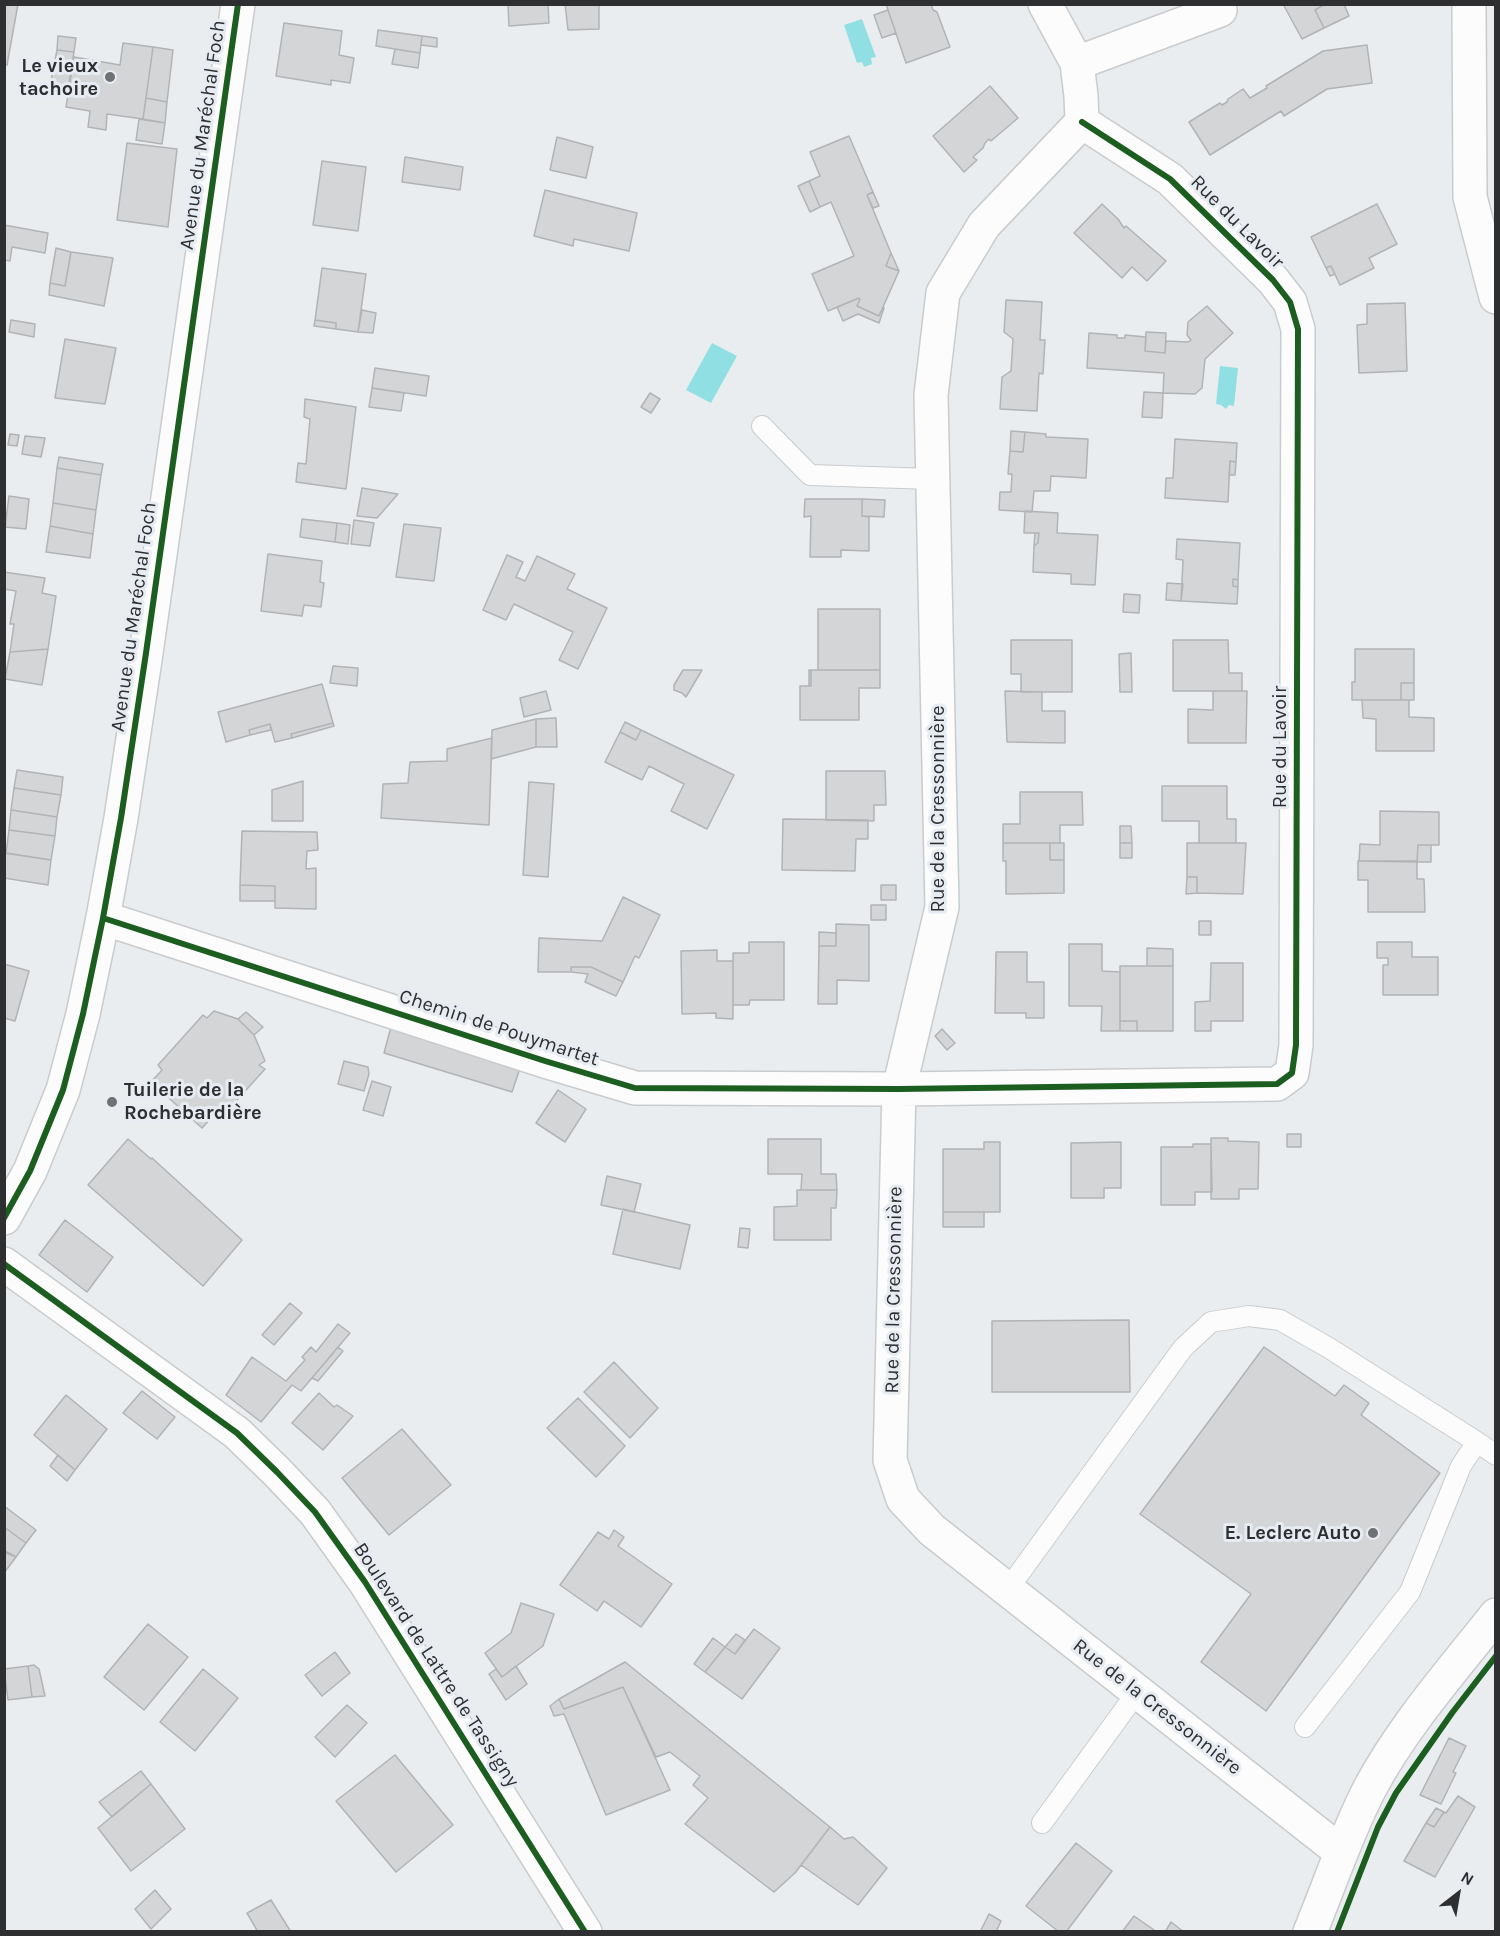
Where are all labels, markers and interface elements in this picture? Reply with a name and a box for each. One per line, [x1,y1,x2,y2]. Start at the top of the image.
street label: Avenue du Maréchal Foch [175,19,231,251]
place label: Le vieux tachoire [19,54,98,101]
marker: Le vieux tachoire [103,70,117,84]
street label: Rue du Lavoir [1185,170,1289,274]
street label: Avenue du Maréchal Foch [106,501,162,733]
street label: Rue du Lavoir [1268,686,1292,808]
street label: Rue de la Cressonnière [926,705,950,913]
street label: Chemin de Pouymartet [396,984,602,1072]
place label: Tuilerie de la Rochebardière [124,1078,262,1125]
marker: Tuilerie de la Rochebardière [105,1095,119,1109]
street label: Rue de la Cressonnière [880,1186,908,1394]
place label: E. Leclerc Auto [1224,1521,1361,1545]
marker: E. Leclerc Auto [1366,1526,1380,1540]
street label: Boulevard de Lattre de Tassigny [348,1538,524,1792]
street label: Rue de la Cressonnière [1068,1634,1246,1780]
north arrow [1428,1864,1488,1924]
text: N [1458,1867,1477,1889]

